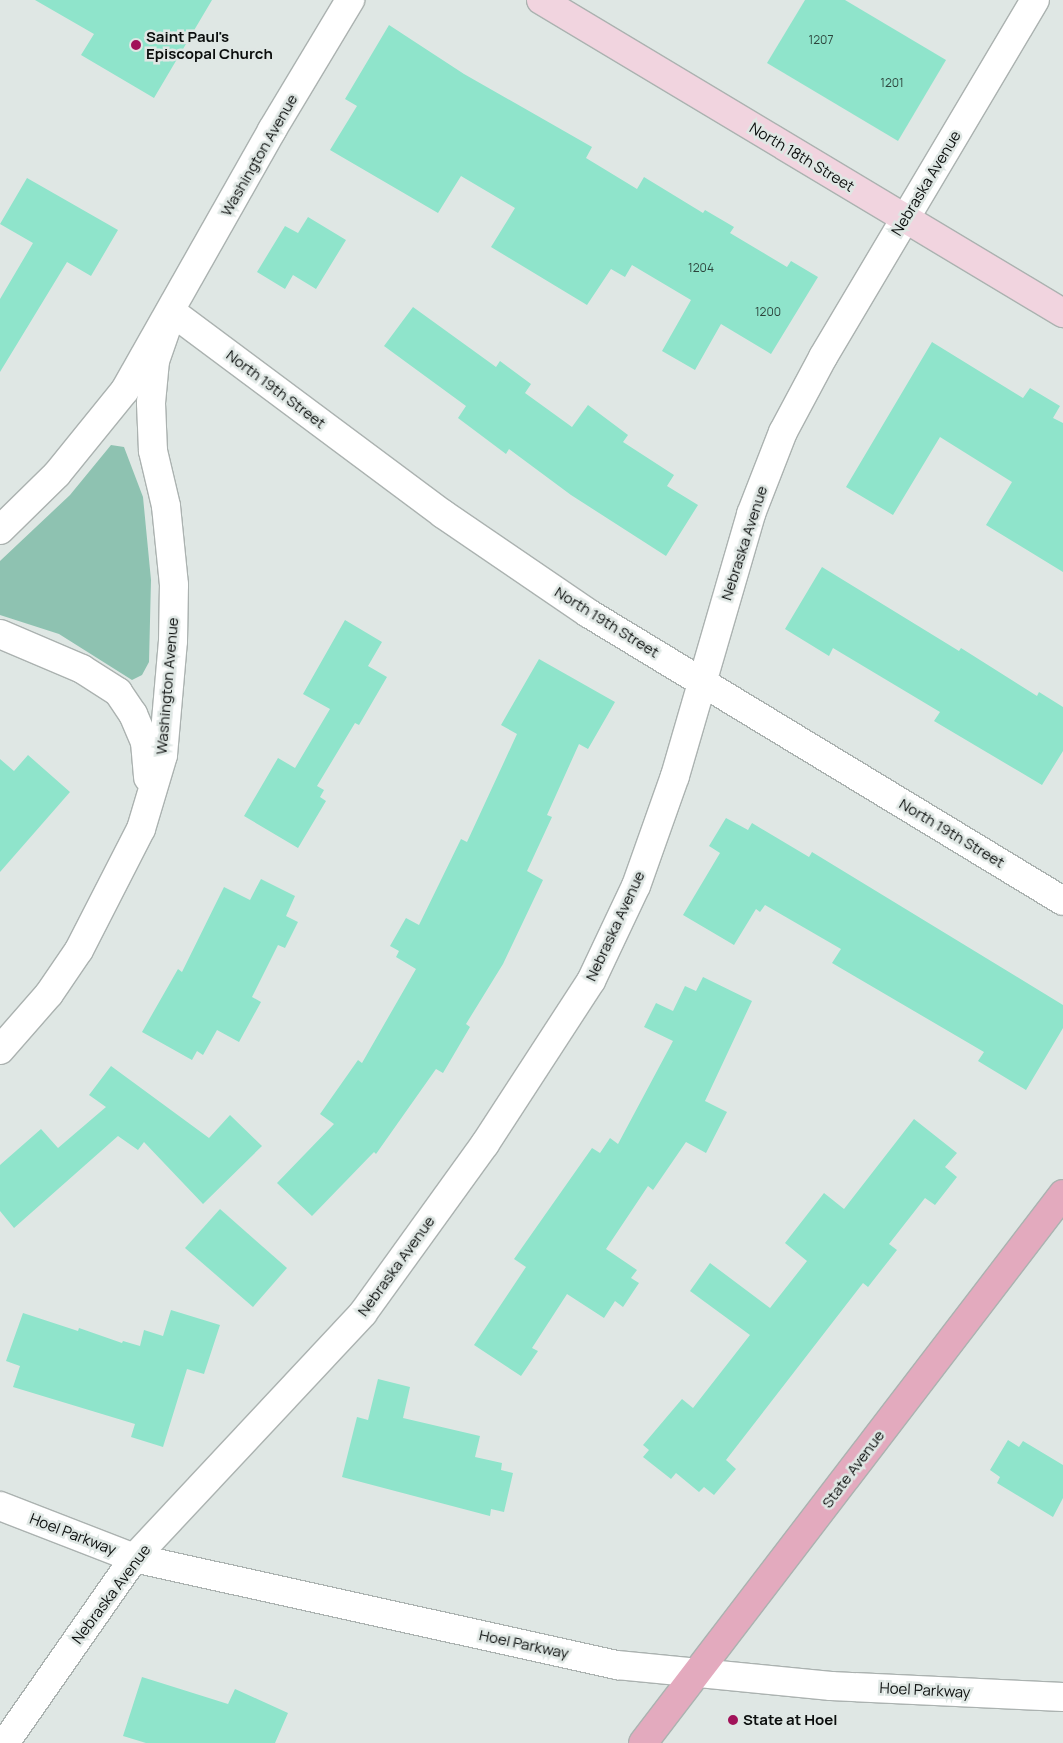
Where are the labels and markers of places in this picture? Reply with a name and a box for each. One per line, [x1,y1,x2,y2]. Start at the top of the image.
place label: Saint Paul's Episcopal Church [146,27,273,62]
marker: Saint Paul's Episcopal Church [130,39,142,51]
place label: State at Hoel [743,1711,838,1729]
marker: State at Hoel [727,1714,739,1726]

